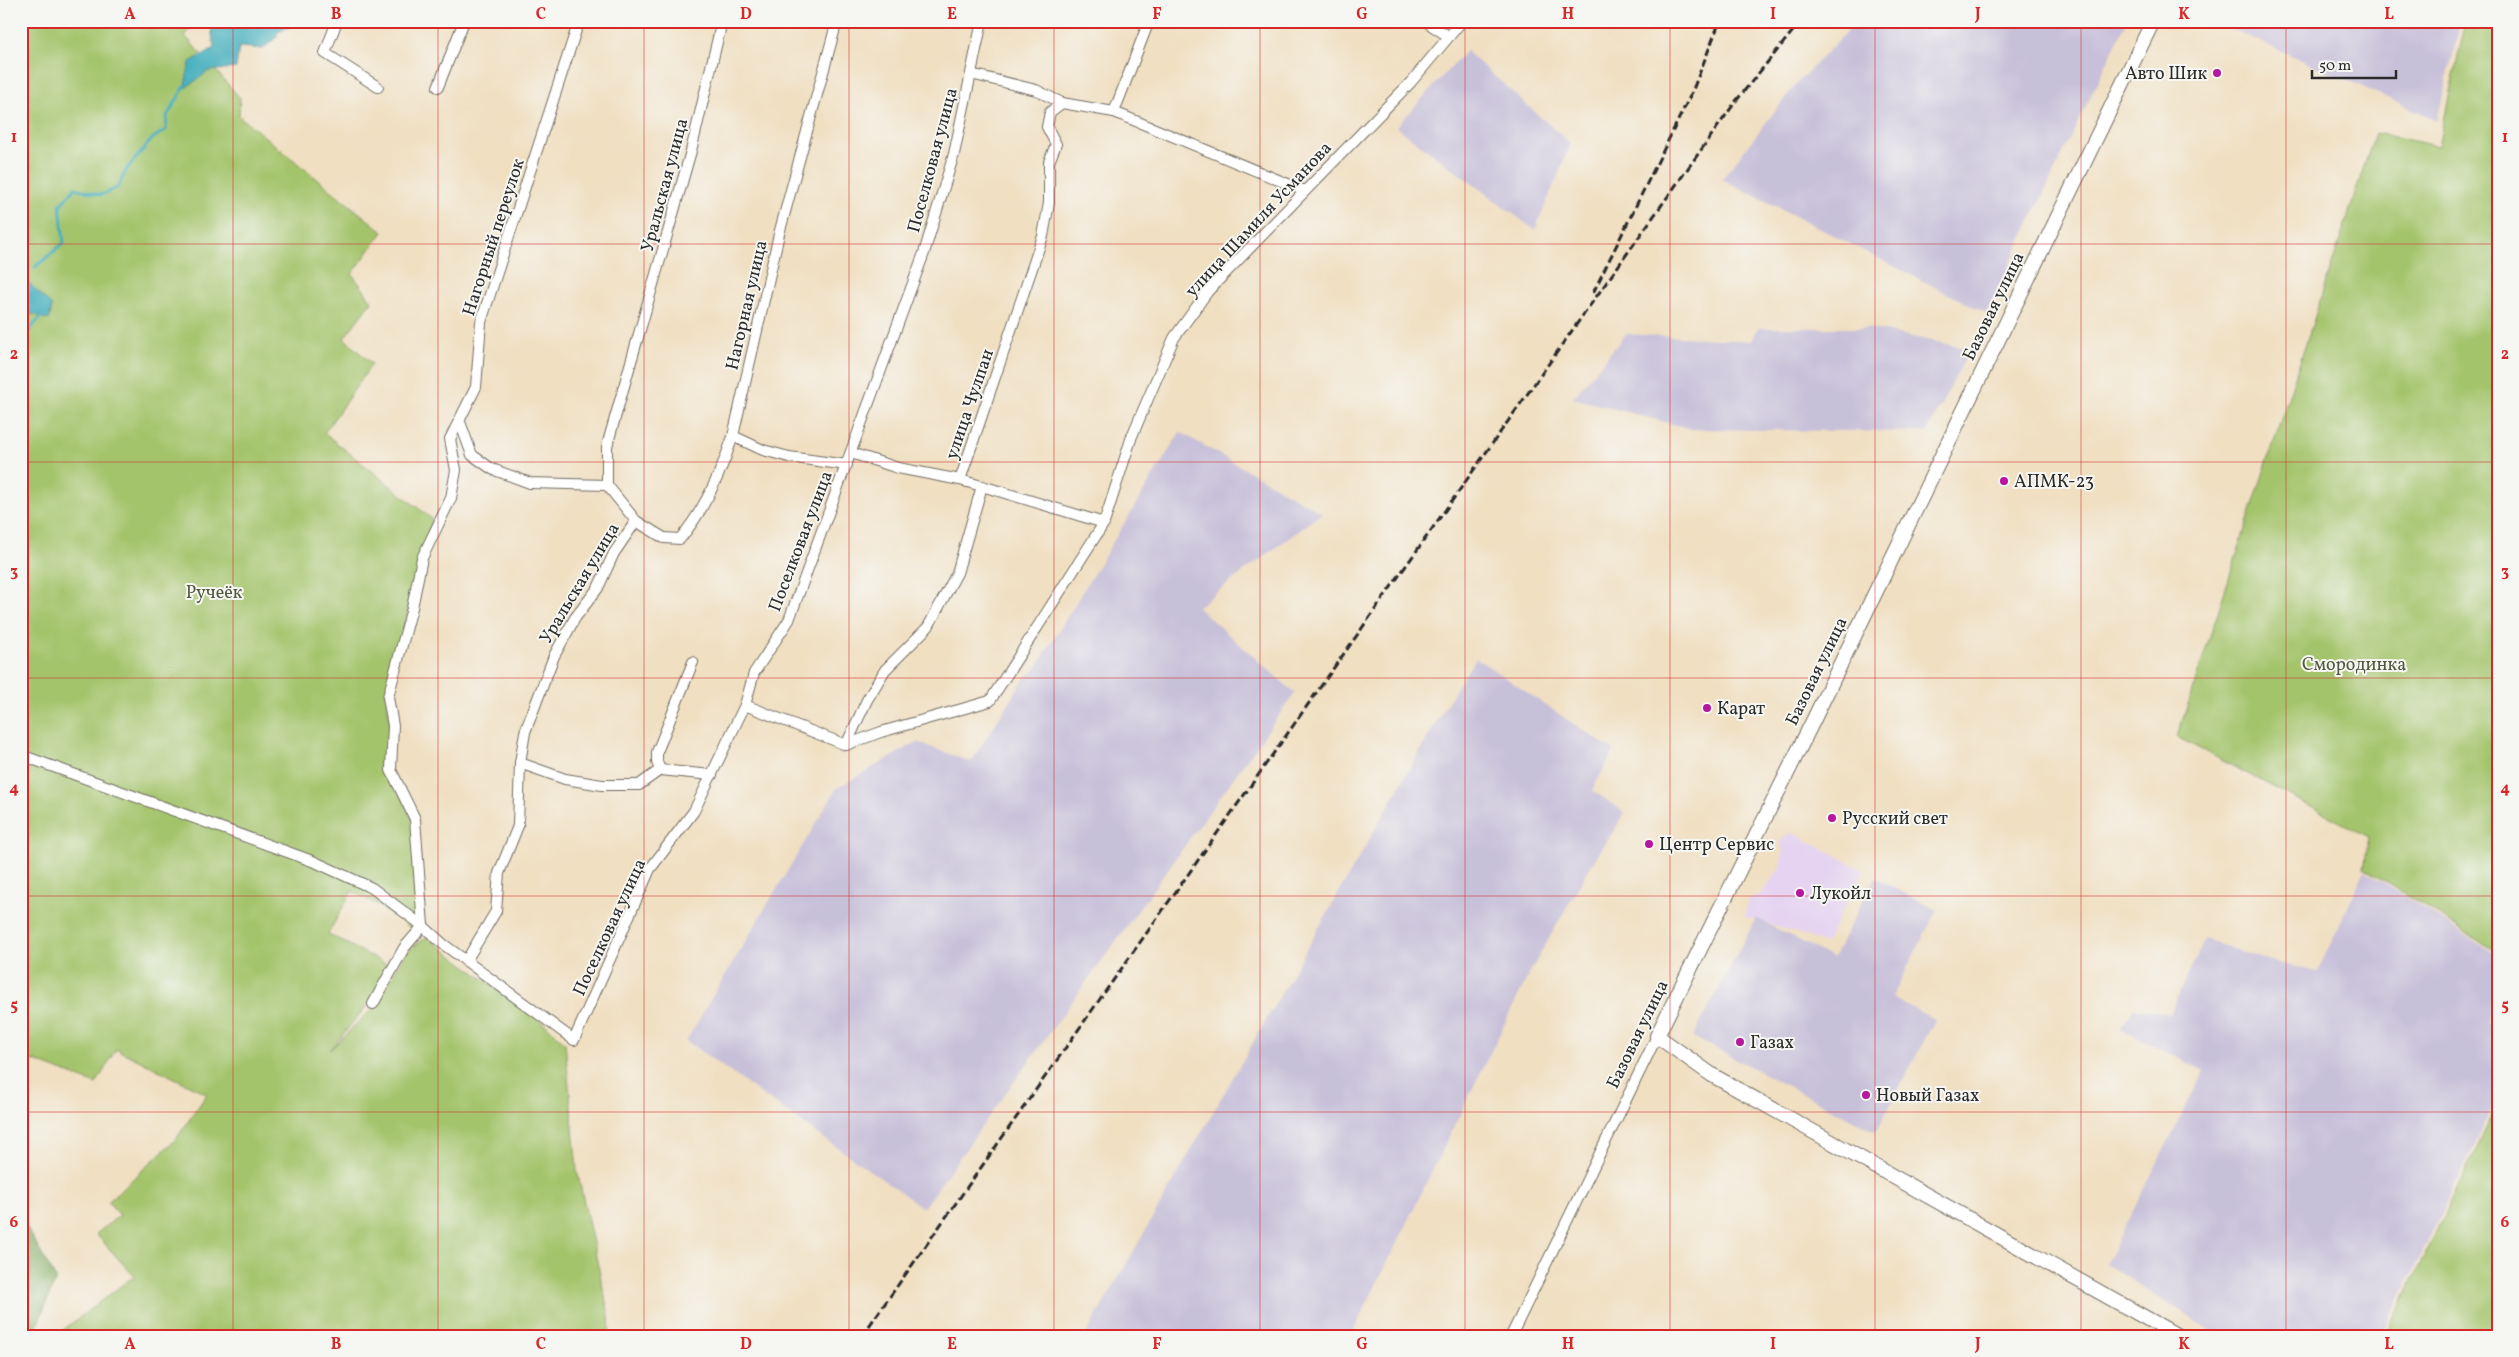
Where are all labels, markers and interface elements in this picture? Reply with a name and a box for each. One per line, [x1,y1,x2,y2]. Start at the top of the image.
text: A [124,4,136,26]
text: B [331,4,342,26]
text: C [536,4,546,26]
text: D [740,4,752,26]
text: E [947,4,957,26]
text: F [1152,4,1162,26]
text: G [1356,4,1368,26]
text: H [1562,4,1574,26]
text: I [1770,4,1776,26]
text: J [1974,4,1981,26]
text: K [2178,4,2190,26]
text: L [2384,4,2394,26]
scale bar [2312,48,2395,80]
text: 50 m [2319,56,2351,77]
place label: Авто Шик [2125,62,2207,87]
marker: Авто Шик [2211,67,2223,79]
street label: Поселковая улица [902,85,965,236]
street label: Уральская улица [636,116,695,255]
text: 1 [11,127,17,149]
text: 1 [2502,127,2508,149]
street label: улица Шамиля Усманова [1180,137,1338,303]
street label: Нагорный переулок [457,155,532,319]
street label: Нагорная улица [720,238,775,373]
street label: Базовая улица [1957,248,2031,365]
text: 2 [10,344,18,366]
text: 2 [2501,344,2509,366]
street label: улица Чулпан [940,346,1001,463]
street label: Поселковая улица [763,468,840,616]
place label: АПМК-23 [2014,470,2094,495]
marker: АПМК-23 [1998,475,2010,487]
street label: Уральская улица [534,518,626,649]
text: 3 [10,561,18,583]
text: 3 [2501,561,2509,583]
park label: Ручеёк [186,581,243,606]
street label: Базовая улица [1780,613,1854,730]
park label: Смородинка [2302,653,2406,678]
place label: Карат [1717,697,1765,722]
marker: Карат [1701,702,1713,714]
text: 4 [9,778,19,800]
text: 4 [2500,778,2510,800]
place label: Русский свет [1842,807,1948,832]
marker: Русский свет [1826,812,1838,824]
place label: Центр Сервис [1659,833,1774,858]
marker: Центр Сервис [1643,838,1655,850]
street label: Поселковая улица [568,855,653,1000]
place label: Лукойл [1810,882,1871,907]
marker: Лукойл [1794,887,1806,899]
street label: Базовая улица [1601,976,1675,1093]
text: 5 [10,995,18,1017]
text: 5 [2501,995,2509,1017]
place label: Газах [1750,1031,1794,1056]
marker: Газах [1734,1036,1746,1048]
place label: Новый Газах [1876,1084,1979,1109]
marker: Новый Газах [1860,1089,1872,1101]
text: 6 [10,1212,19,1234]
text: 6 [2501,1212,2510,1234]
text: A [124,1334,136,1356]
text: B [331,1334,342,1356]
text: C [536,1334,546,1356]
text: D [740,1334,752,1356]
text: E [947,1334,957,1356]
text: F [1152,1334,1162,1356]
text: G [1356,1334,1368,1356]
text: H [1562,1334,1574,1356]
text: I [1770,1334,1776,1356]
text: J [1974,1334,1981,1356]
text: K [2178,1334,2190,1356]
text: L [2384,1334,2394,1356]

